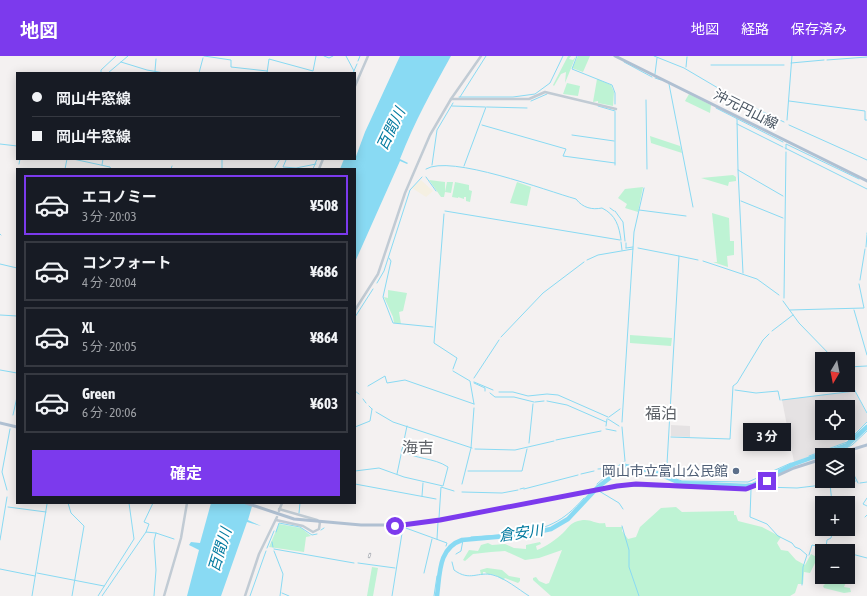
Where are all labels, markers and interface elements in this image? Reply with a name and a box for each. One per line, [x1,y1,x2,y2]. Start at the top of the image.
text: 地図 [20,19,58,41]
text: 地図 [691,21,719,37]
text: 経路 [741,21,769,37]
text: 保存済み [791,21,847,37]
street label: 沖元円山線 [711,86,781,132]
text: 岡山牛窓線 [56,90,131,107]
water label: 百間川 [373,103,409,153]
text: 岡山牛窓線 [56,128,131,145]
icon: car [34,187,70,223]
text: エコノミー [82,188,157,205]
text: ¥508 [310,197,338,214]
text: 3 分 · 20:03 [82,209,137,224]
icon: car [34,253,70,289]
text: コンフォート [82,254,172,271]
text: ¥686 [310,263,338,280]
text: 4 分 · 20:04 [82,275,137,290]
icon: car [34,319,70,355]
text: XL [82,319,95,336]
text: ¥864 [310,329,338,346]
text: 5 分 · 20:05 [82,339,137,354]
north arrow [815,352,855,392]
map controls [815,352,855,584]
icon: car [34,385,70,421]
text: Green [82,385,115,402]
text: ¥603 [310,395,338,412]
button: locate [815,400,855,440]
district label: 福泊 [645,404,677,422]
text: 6 分 · 20:06 [82,405,137,420]
callout: 3 分 [743,423,791,451]
text: 3 分 [757,429,777,444]
district label: 海吉 [402,438,434,456]
button: layers [815,448,855,488]
button: 確定 [32,450,340,496]
place label: 岡山市立富山公民館 [602,463,728,479]
marker: 岡山市立富山公民館 [731,466,741,476]
route end [758,472,776,490]
button: + [815,496,855,536]
route start [386,517,404,535]
water label: 倉安川 [497,521,546,544]
water label: 百間川 [205,524,235,574]
button: − [815,544,855,584]

